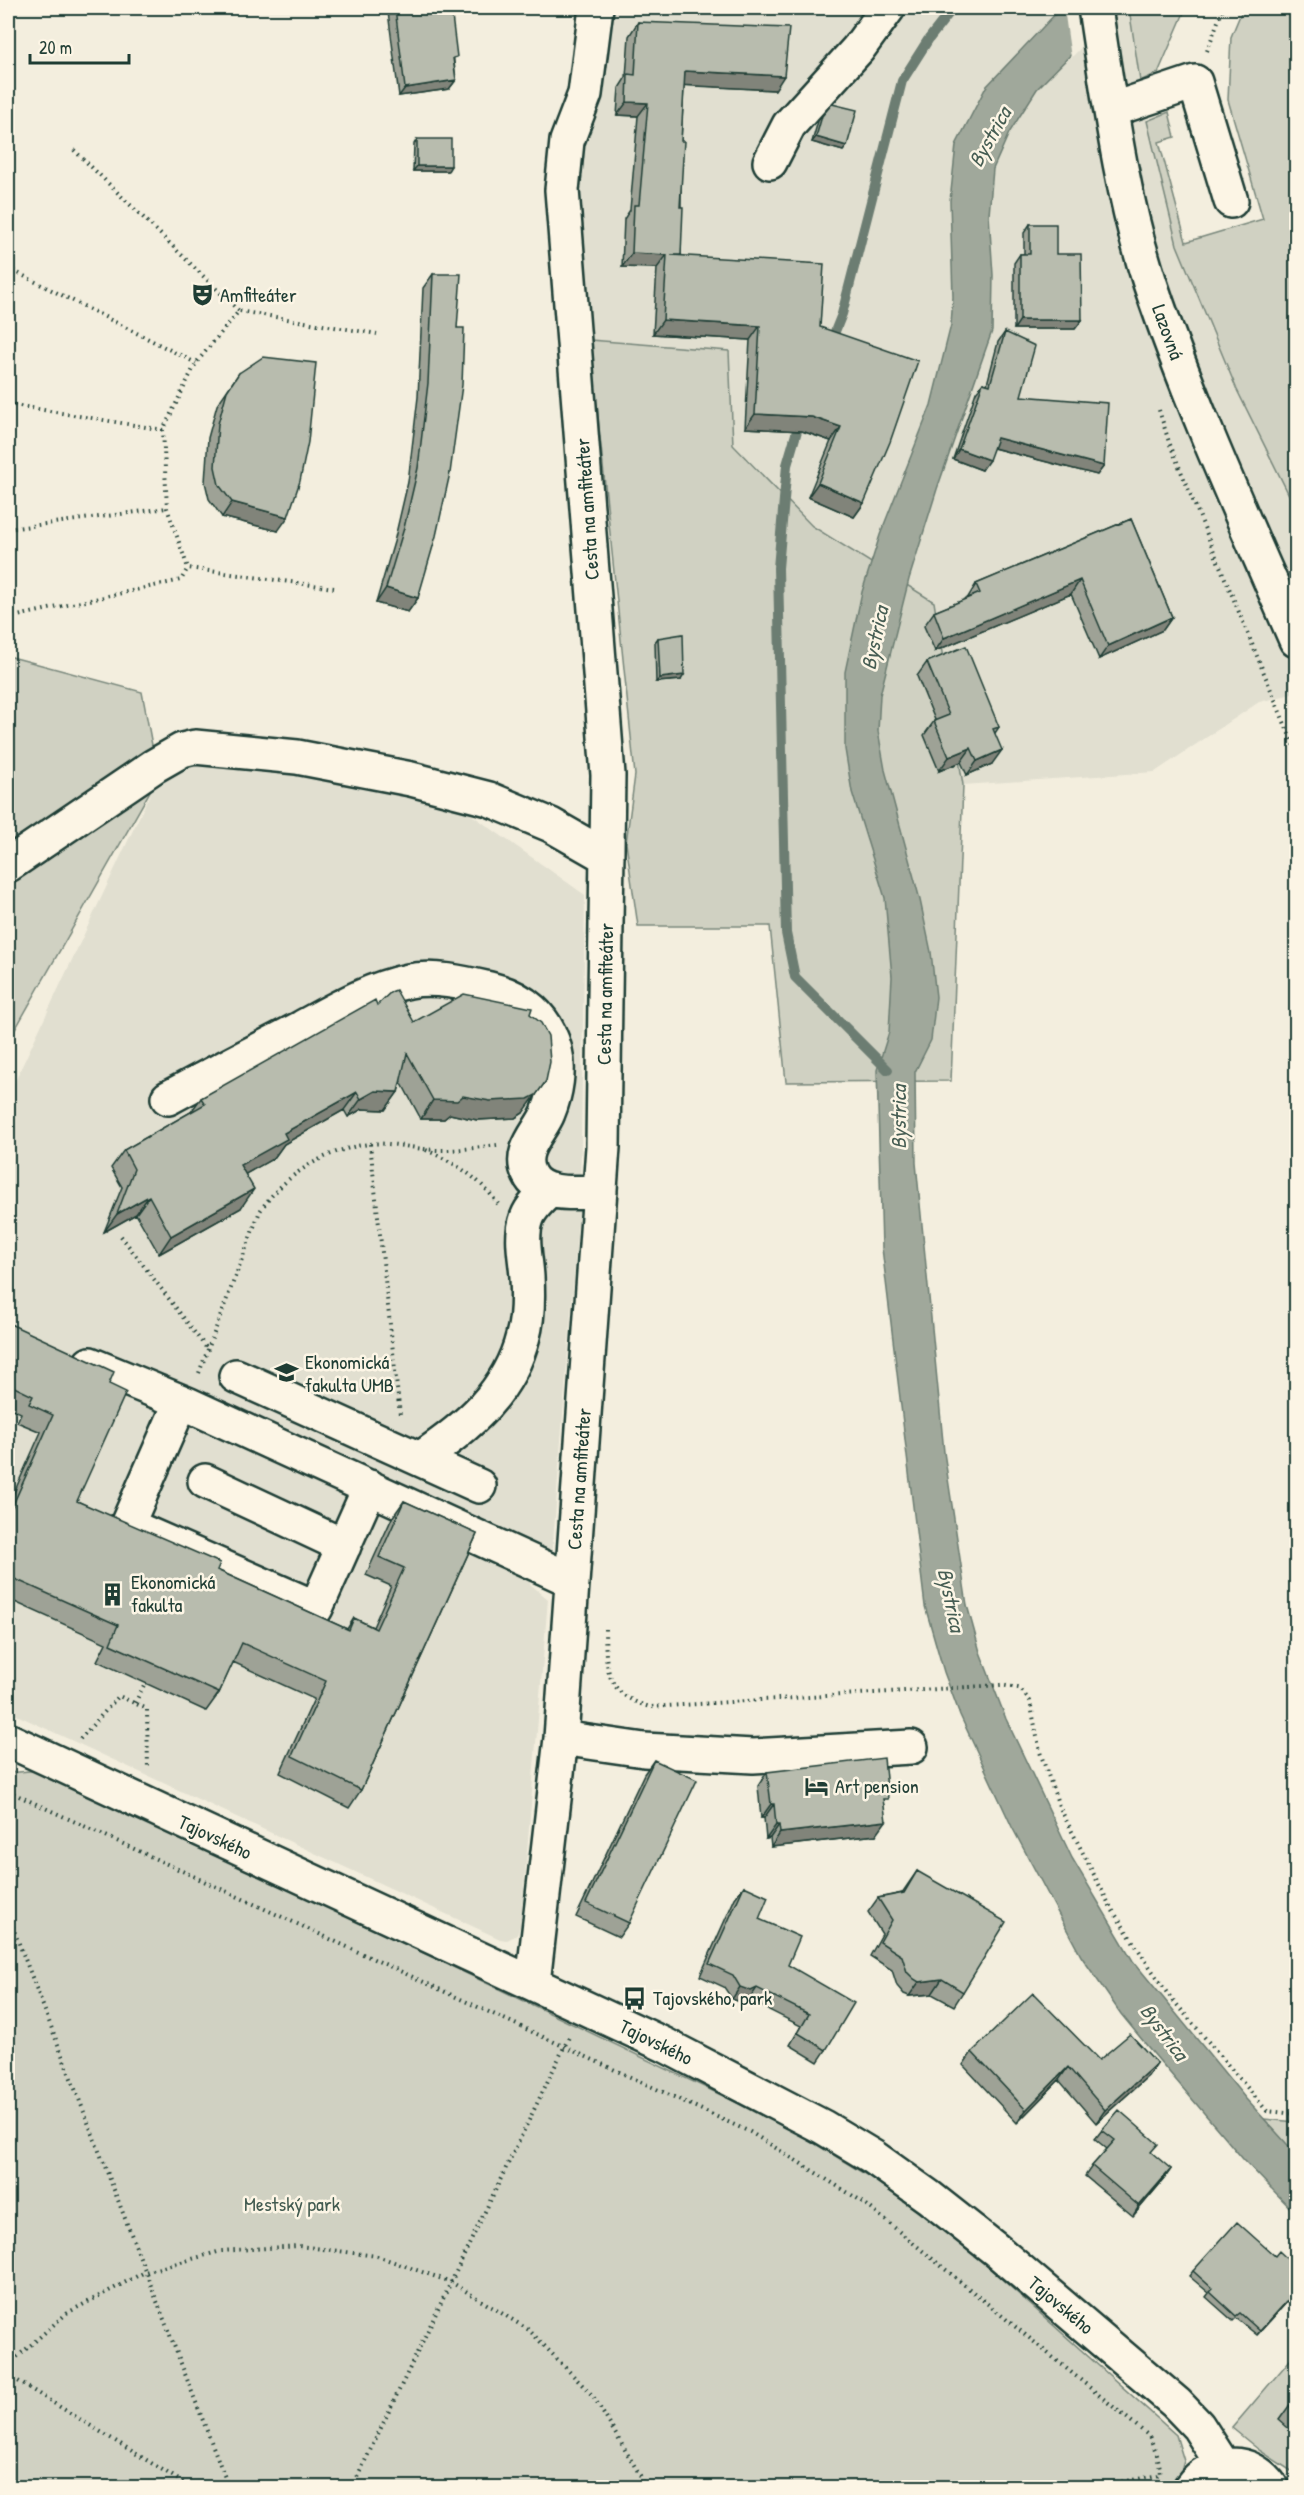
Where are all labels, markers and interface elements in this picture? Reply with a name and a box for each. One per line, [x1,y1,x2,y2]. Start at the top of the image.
scale bar [30,27,129,65]
text: 20 m [39,35,72,60]
water label: Bystrica [961,99,1019,172]
place label: Amfiteáter [220,281,297,308]
theatre icon: Amfiteáter [189,282,215,308]
street label: Lazovná [1146,301,1191,363]
street label: Cesta na amfiteáter [568,437,605,581]
water label: Bystrica [854,601,896,672]
street label: Cesta na amfiteáter [590,922,619,1065]
water label: Bystrica [884,1082,913,1149]
place label: Ekonomická fakulta UMB [305,1348,394,1398]
school or university icon: Ekonomická fakulta UMB [274,1360,300,1386]
street label: Cesta na amfiteáter [560,1407,597,1551]
water label: Bystrica [931,1566,973,1637]
place label: Ekonomická fakulta [131,1568,215,1618]
building icon: Ekonomická fakulta [100,1581,126,1607]
place label: Art pension [835,1772,919,1799]
hotel icon: Art pension [804,1773,830,1799]
street label: Tajovského [174,1808,256,1865]
place label: Tajovského, park [653,1984,772,2011]
bus stop icon: Tajovského, park [622,1985,648,2011]
water label: Bystrica [1134,1997,1197,2068]
street label: Tajovského [615,2012,697,2071]
park label: Mestský park [244,2190,340,2217]
street label: Tajovského [1023,2269,1100,2340]

